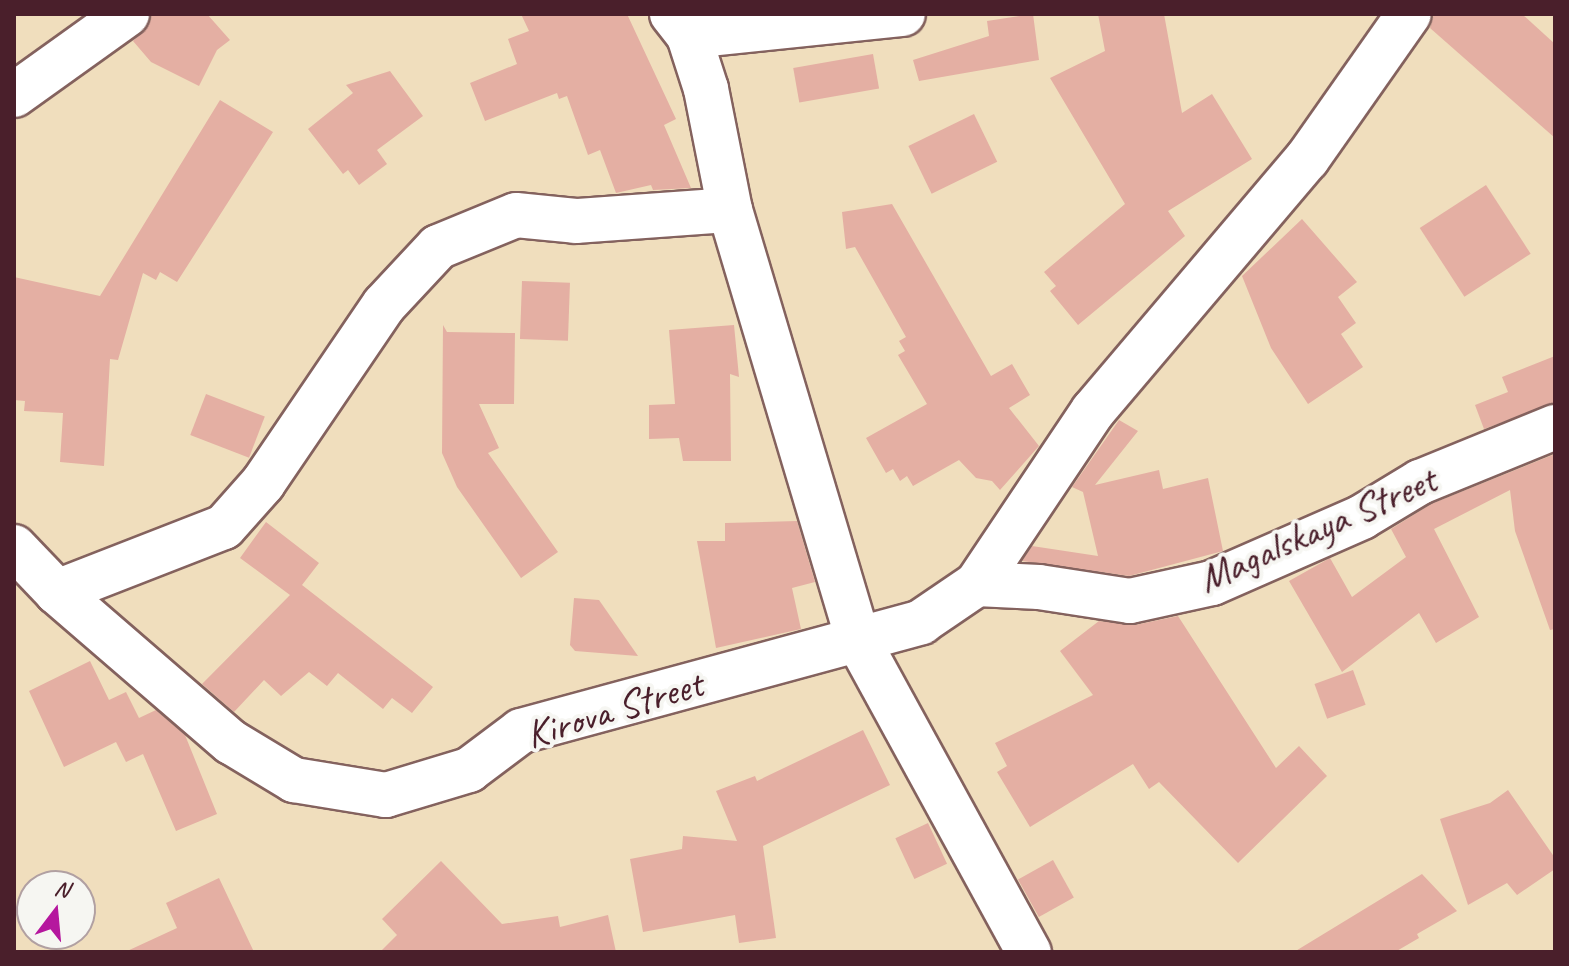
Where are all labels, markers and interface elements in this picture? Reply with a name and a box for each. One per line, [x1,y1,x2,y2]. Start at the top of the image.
street label: Magalskaya Street [1190,455,1444,603]
street label: Kirova Street [520,659,708,759]
north arrow [16,870,96,950]
text: N [52,874,72,904]

